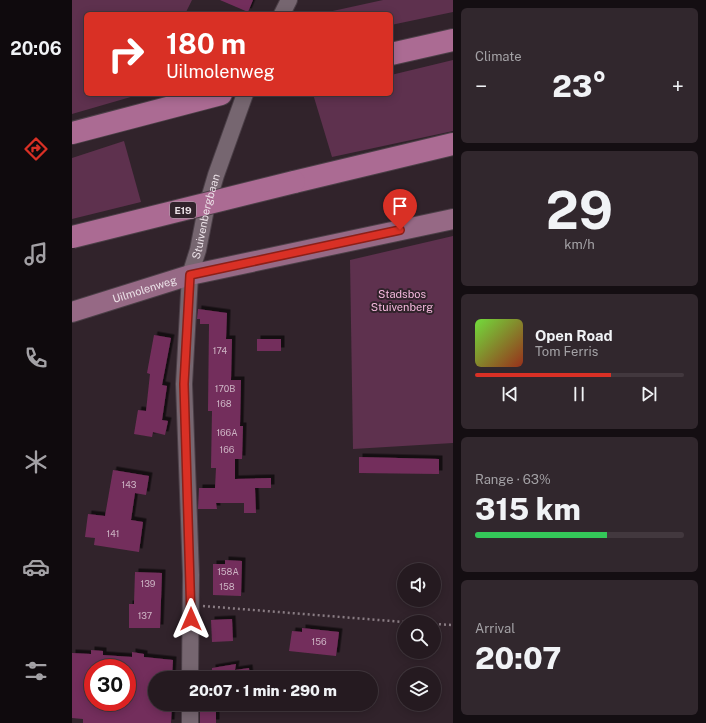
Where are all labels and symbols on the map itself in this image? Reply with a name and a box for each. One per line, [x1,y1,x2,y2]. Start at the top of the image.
street label: Stuivenbergbaan [189,172,222,261]
pin [383,189,417,230]
road number: E19 [170,202,196,218]
street label: Uilmolenweg [111,274,178,305]
park label: Stadsbos Stuivenberg [371,288,433,313]
house number: 174 [213,345,228,356]
house number: 170B [215,383,235,394]
house number: 168 [216,398,232,409]
house number: 166A [216,427,238,438]
house number: 166 [220,444,235,455]
house number: 143 [122,479,137,490]
house number: 141 [107,528,119,539]
house number: 158A [217,566,239,577]
house number: 139 [141,578,156,589]
house number: 158 [219,581,235,592]
position arrow [170,598,212,640]
house number: 137 [138,610,152,621]
house number: 156 [311,636,327,647]
speed limit sign: 30 [84,659,136,711]

